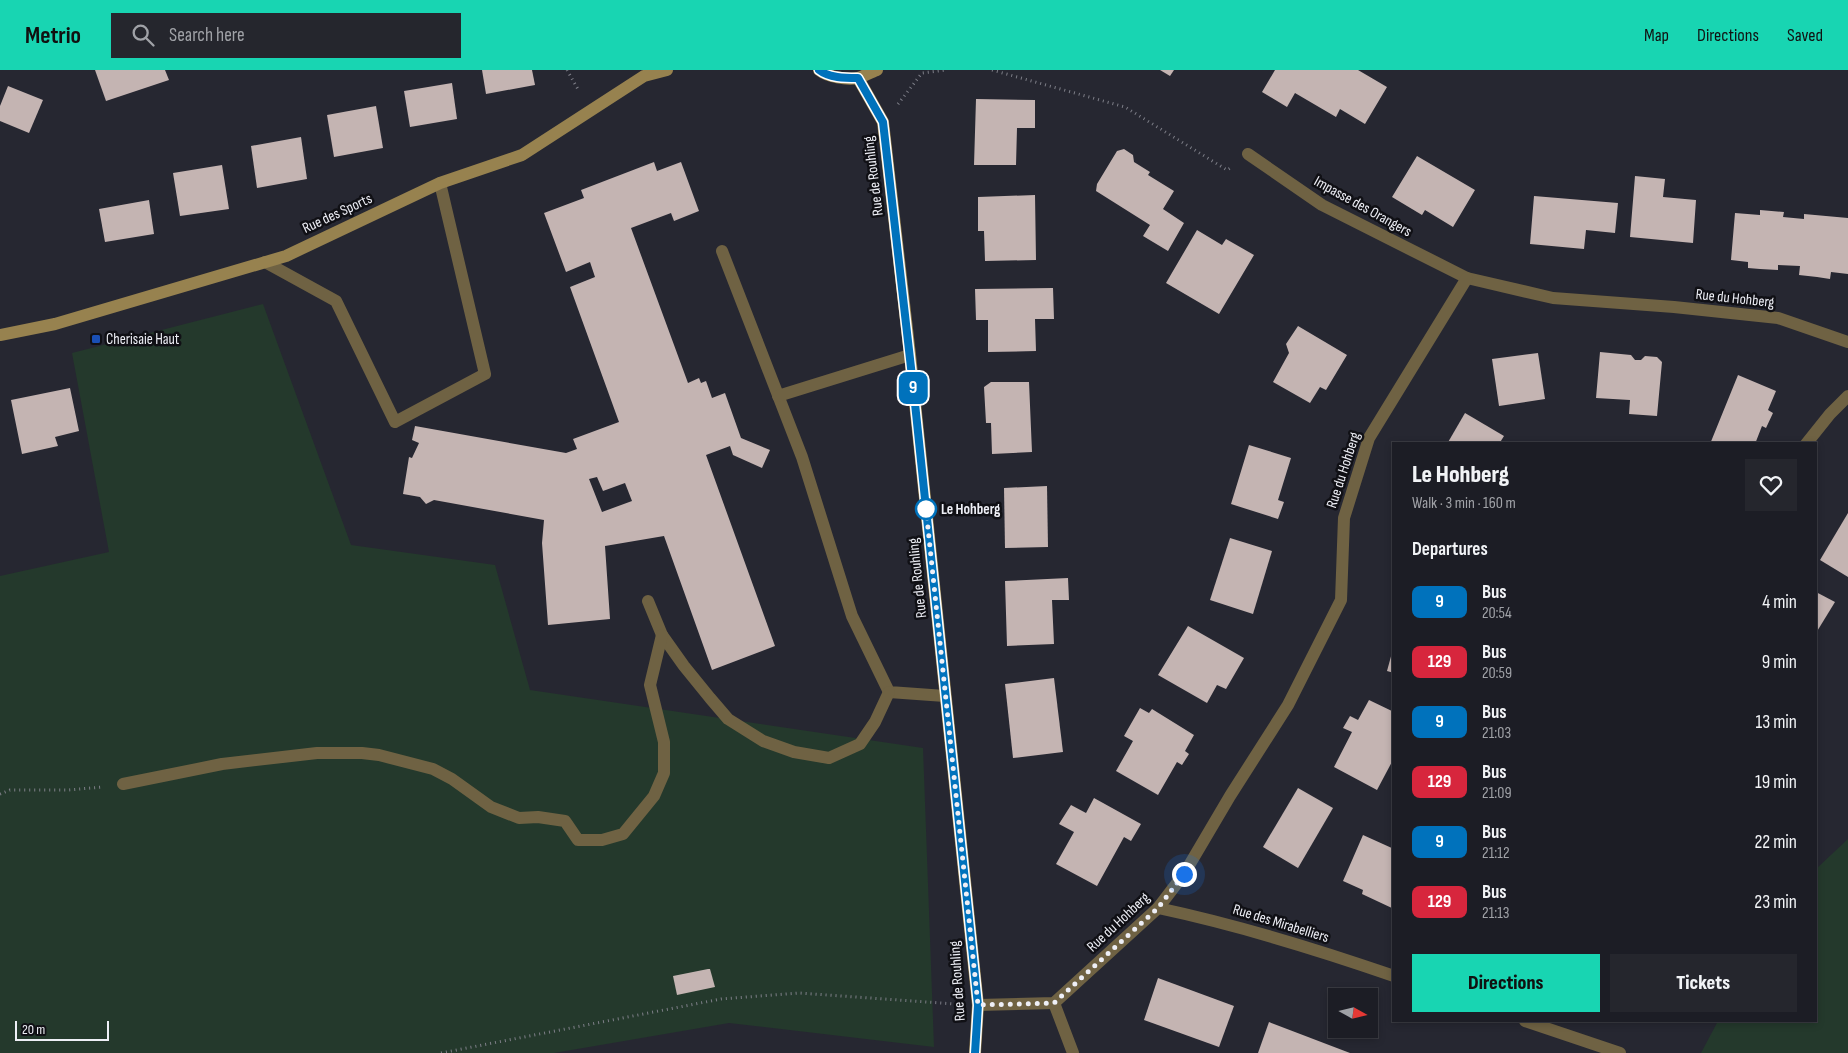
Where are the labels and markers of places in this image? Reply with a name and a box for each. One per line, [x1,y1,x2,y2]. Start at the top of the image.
place label: Cherisaie Haut [106,330,180,349]
marker: Cherisaie Haut [90,333,102,345]
marker: Le Hohberg [915,498,937,520]
place label: Le Hohberg [941,500,1001,519]

